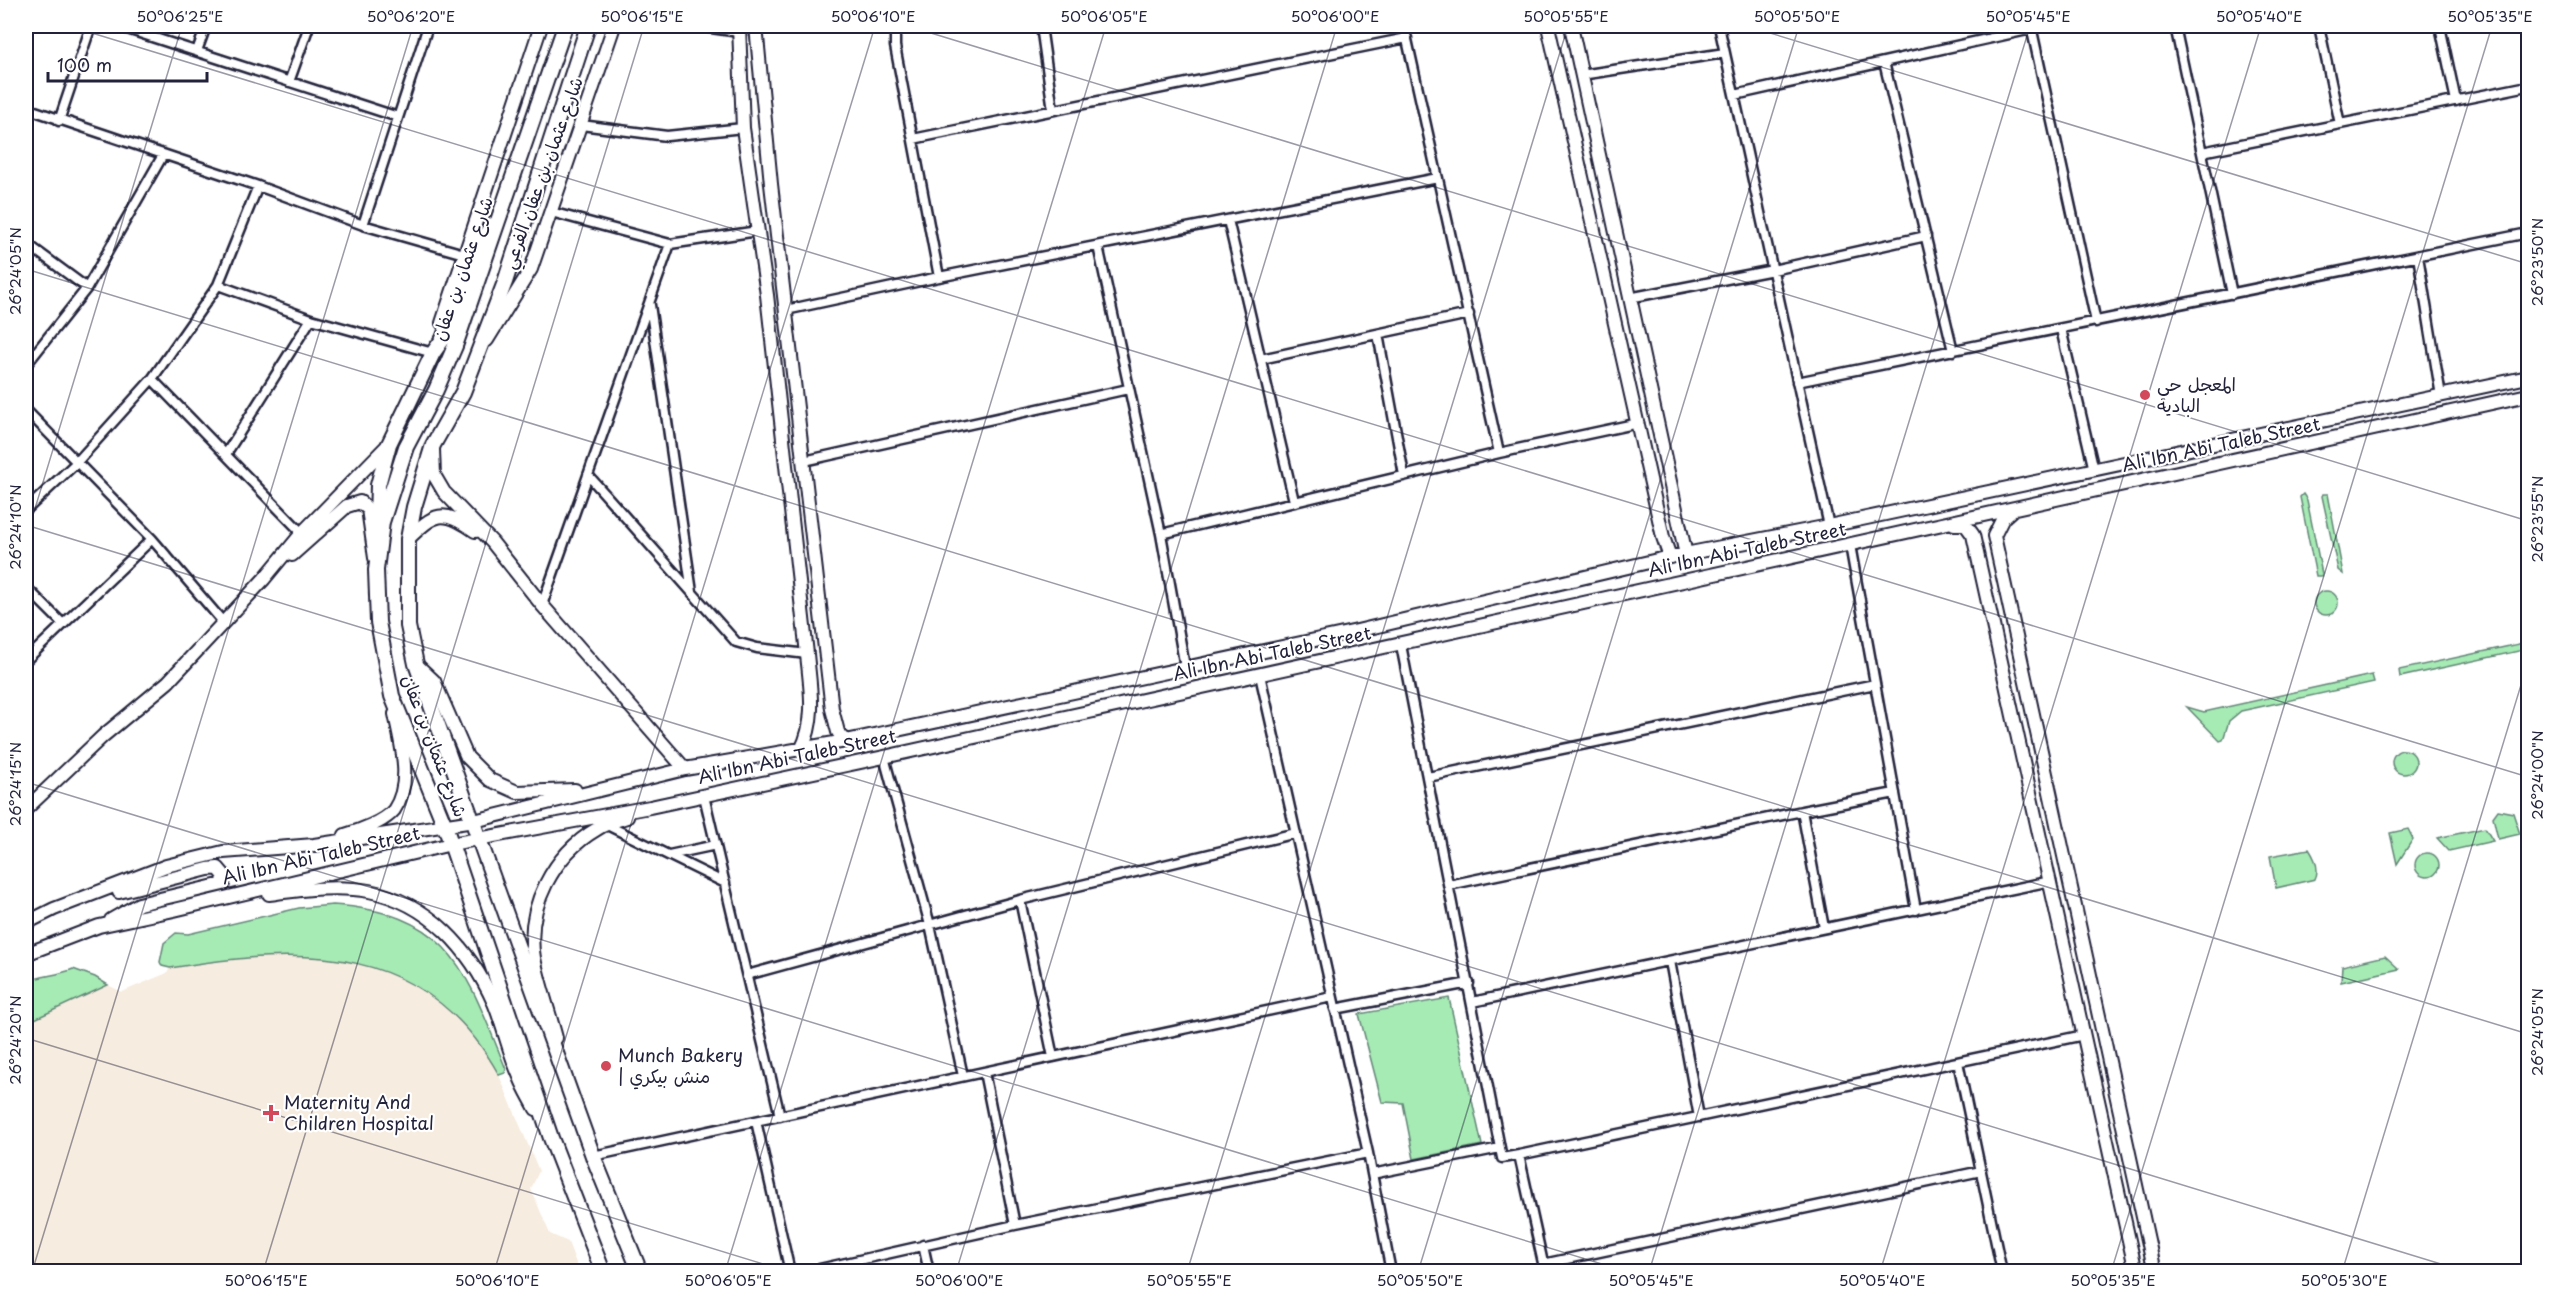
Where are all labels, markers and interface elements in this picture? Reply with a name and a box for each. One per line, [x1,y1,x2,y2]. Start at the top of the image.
text: 50°06'25"E [136,4,224,27]
text: 50°06'20"E [367,4,455,27]
text: 50°06'15"E [600,4,684,27]
text: 50°06'10"E [831,4,915,27]
text: 50°06'05"E [1060,4,1148,27]
text: 50°06'00"E [1291,4,1379,27]
text: 50°05'55"E [1523,4,1609,27]
text: 50°05'50"E [1754,4,1840,27]
text: 50°05'45"E [1985,4,2071,27]
text: 50°05'40"E [2216,4,2302,27]
text: 50°05'35"E [2447,4,2533,27]
scale bar [48,45,207,83]
text: 100 m [57,51,112,78]
street label: شارع عثمان بن عفان الفرعي [494,73,593,274]
street label: شارع عثمان بن عفان [424,193,499,344]
text: 26°23'50"N [2525,218,2548,306]
text: 26°24'05"N [3,227,26,315]
place label: المعجل حي الباديه [2157,370,2236,418]
marker: المعجل حي الباديه [2138,388,2152,402]
street label: Ali Ibn Abi Taleb Street [2119,409,2322,478]
text: 26°23'55"N [2525,475,2548,563]
text: 26°24'10"N [3,484,26,570]
street label: Ali Ibn Abi Taleb Street [1645,514,1848,583]
street label: Ali Ibn Abi Taleb Street [1170,618,1373,687]
street label: شارع عثمان بن عفان [396,670,475,821]
street label: Ali Ibn Abi Taleb Street [695,721,898,790]
text: 26°24'00"N [2525,730,2548,820]
text: 26°24'15"N [3,742,26,826]
street label: Ali Ibn Abi Taleb Street [219,819,422,890]
text: 26°24'05"N [2525,988,2548,1076]
text: 26°24'20"N [3,995,26,1085]
place label: Munch Bakery | منش بيكري [618,1041,743,1090]
marker: Munch Bakery | منش بيكري [599,1059,613,1073]
place label: Maternity And Children Hospital [284,1088,434,1136]
marker: Maternity And Children Hospital [262,1104,280,1122]
text: 50°06'15"E [224,1268,308,1291]
text: 50°06'10"E [455,1268,539,1291]
text: 50°06'05"E [684,1268,772,1291]
text: 50°06'00"E [915,1268,1003,1291]
text: 50°05'55"E [1146,1268,1232,1291]
text: 50°05'50"E [1377,1268,1463,1291]
text: 50°05'45"E [1608,1268,1694,1291]
text: 50°05'40"E [1839,1268,1925,1291]
text: 50°05'35"E [2070,1268,2156,1291]
text: 50°05'30"E [2301,1268,2388,1291]

